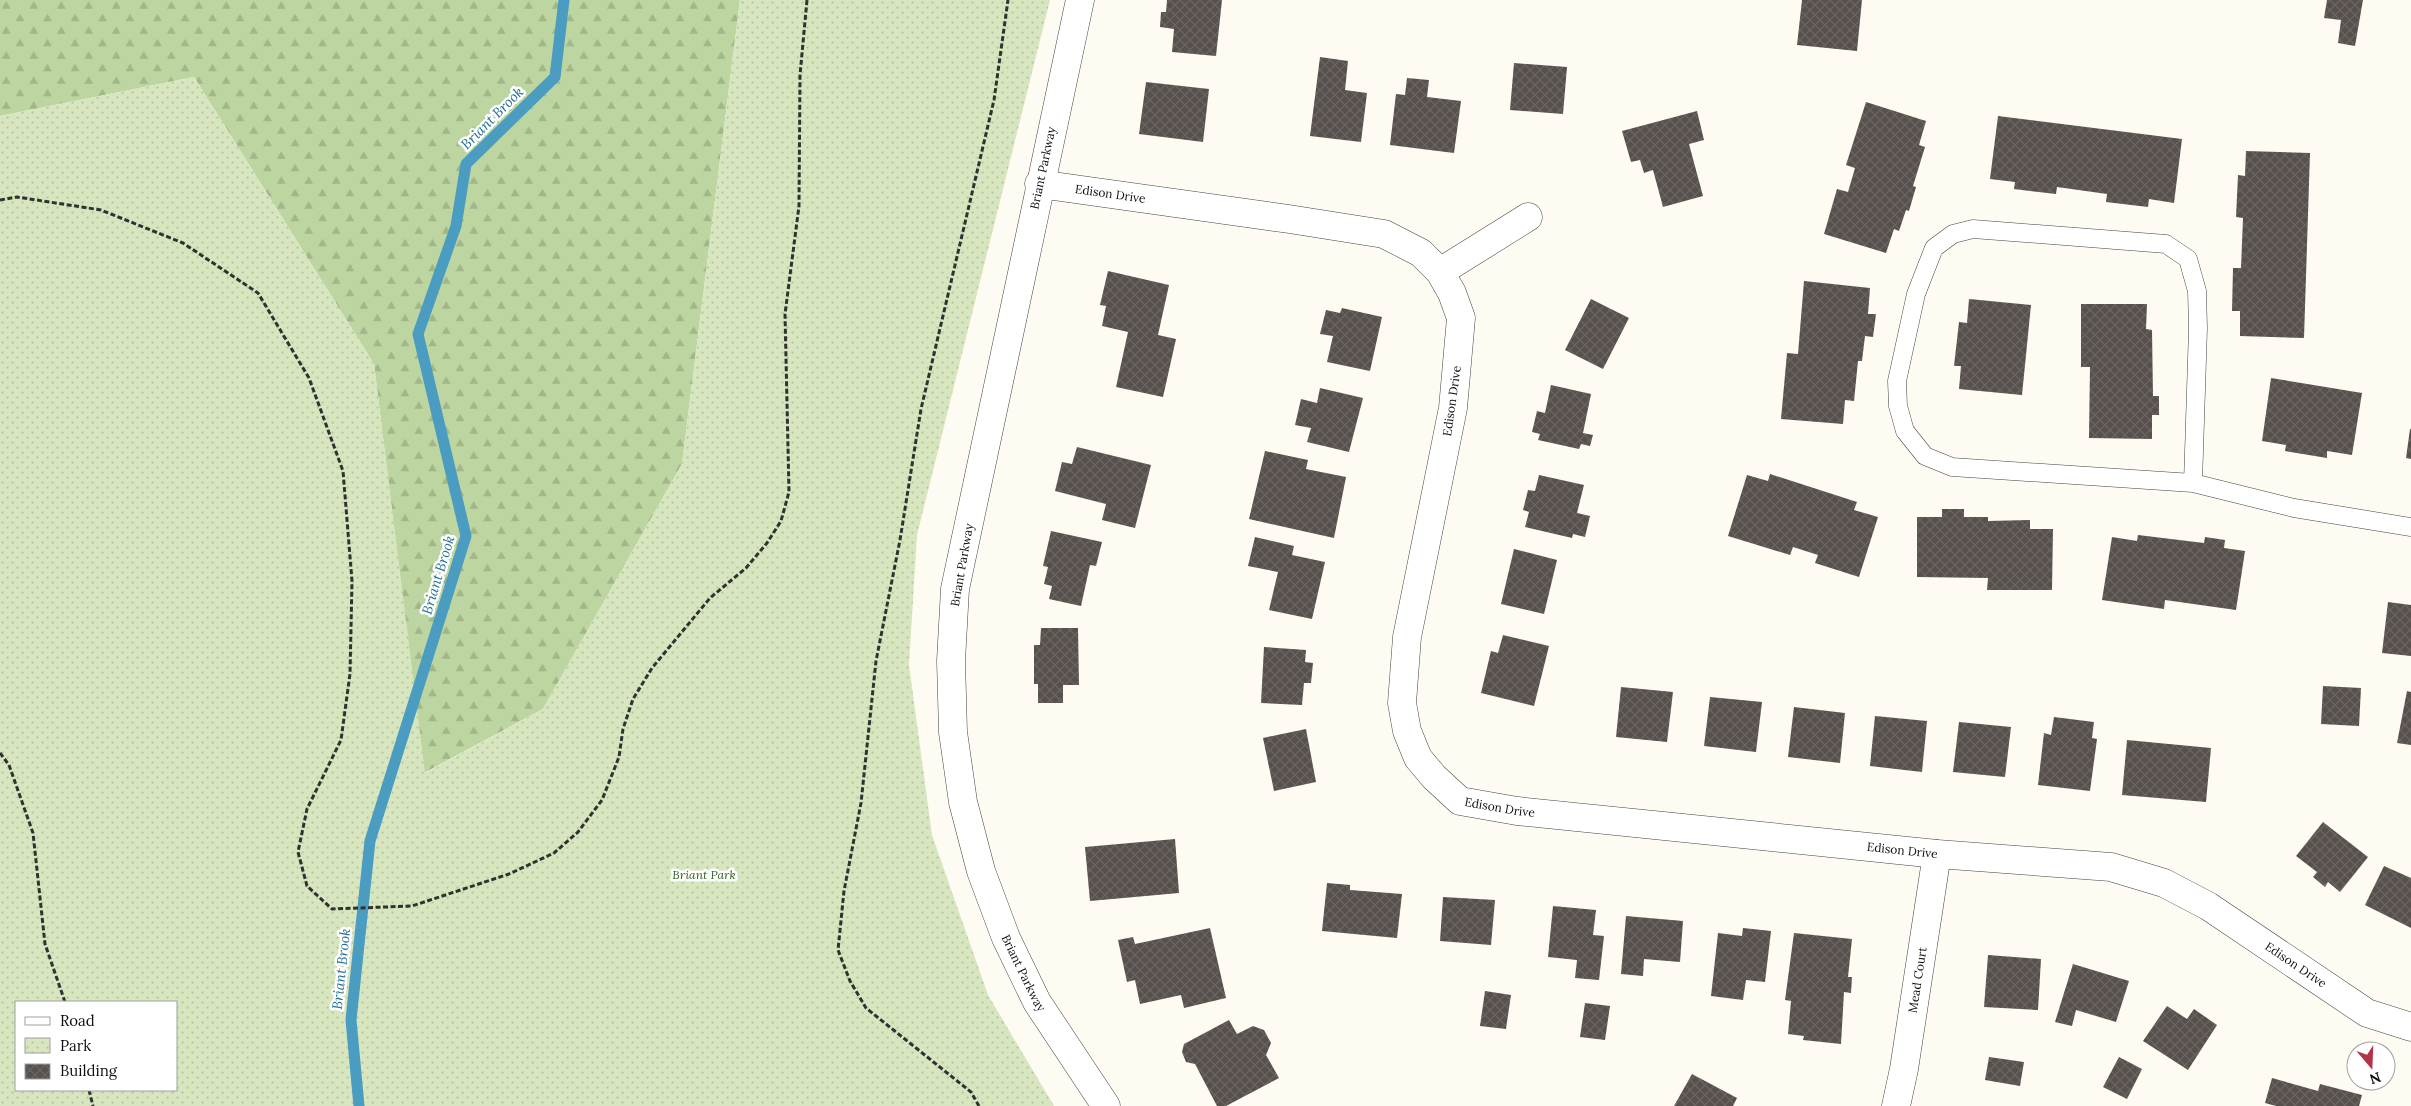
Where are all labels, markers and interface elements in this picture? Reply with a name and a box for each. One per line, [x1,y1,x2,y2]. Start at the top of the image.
water label: Briant Brook [457,83,527,153]
street label: Briant Parkway [1026,125,1059,211]
street label: Edison Drive [1074,181,1147,206]
street label: Edison Drive [1439,364,1464,437]
street label: Briant Parkway [947,522,976,608]
water label: Briant Brook [417,533,459,617]
street label: Edison Drive [1463,794,1536,820]
street label: Edison Drive [1866,839,1939,861]
park label: Briant Park [672,867,736,882]
water label: Briant Brook [328,928,354,1010]
street label: Briant Parkway [998,932,1050,1015]
street label: Edison Drive [2262,938,2330,991]
street label: Mead Court [1905,945,1930,1014]
legend [15,1001,178,1091]
text: Road [60,1011,95,1030]
text: Park [60,1036,91,1055]
north arrow [2346,1041,2396,1091]
text: Building [60,1061,118,1080]
text: N [2367,1068,2383,1089]

